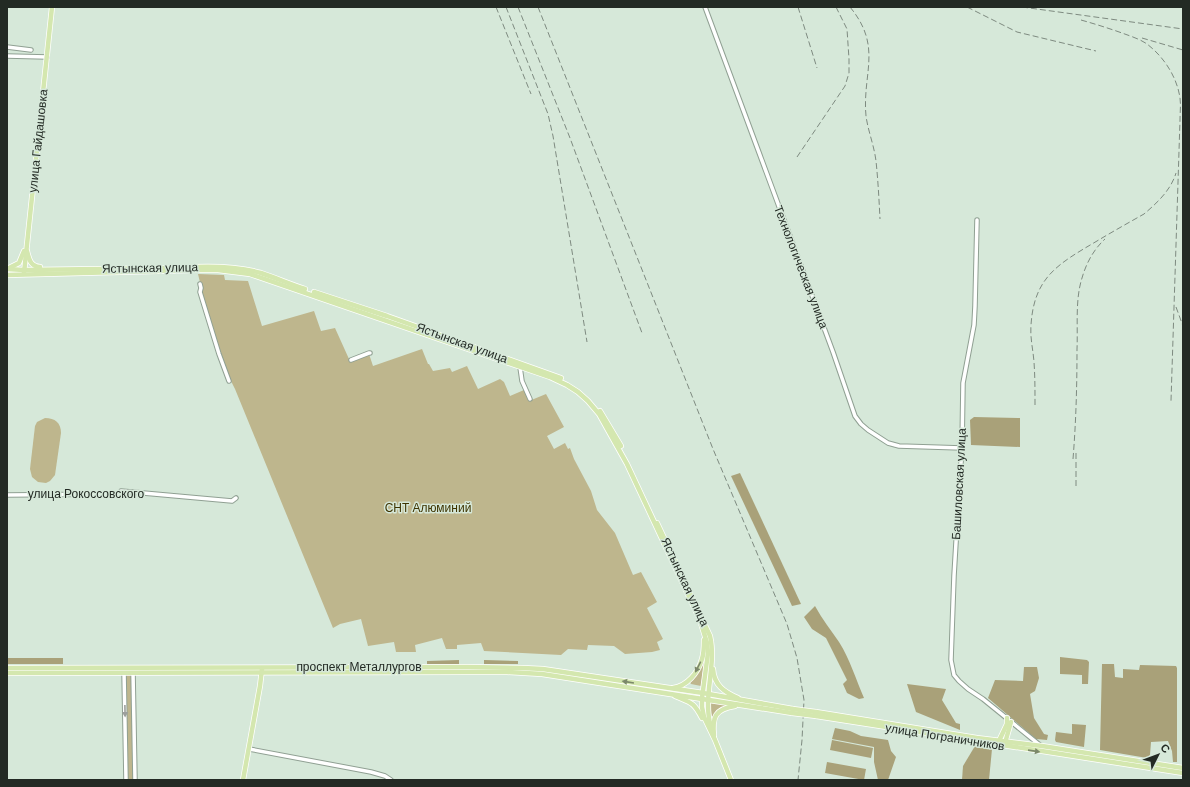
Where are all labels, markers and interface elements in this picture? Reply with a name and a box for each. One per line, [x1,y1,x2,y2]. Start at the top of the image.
street label: улица Гайдашовка [25,88,51,194]
street label: Технологическая улица [770,203,832,331]
street label: Ястынская улица [102,259,199,277]
street label: Ястынская улица [414,319,510,367]
street label: Башиловская улица [948,427,970,540]
street label: улица Рокоссовского [28,486,144,502]
park label: СНТ Алюминий [385,500,471,516]
street label: Ястынская улица [657,535,713,629]
street label: проспект Металлургов [296,659,422,675]
one-way arrow [695,661,702,673]
one-way arrow [622,679,634,685]
one-way arrow [122,705,128,718]
street label: улица Пограничников [884,720,1006,754]
north arrow [1138,735,1178,775]
text: С [1158,741,1173,756]
one-way arrow [1028,748,1040,754]

